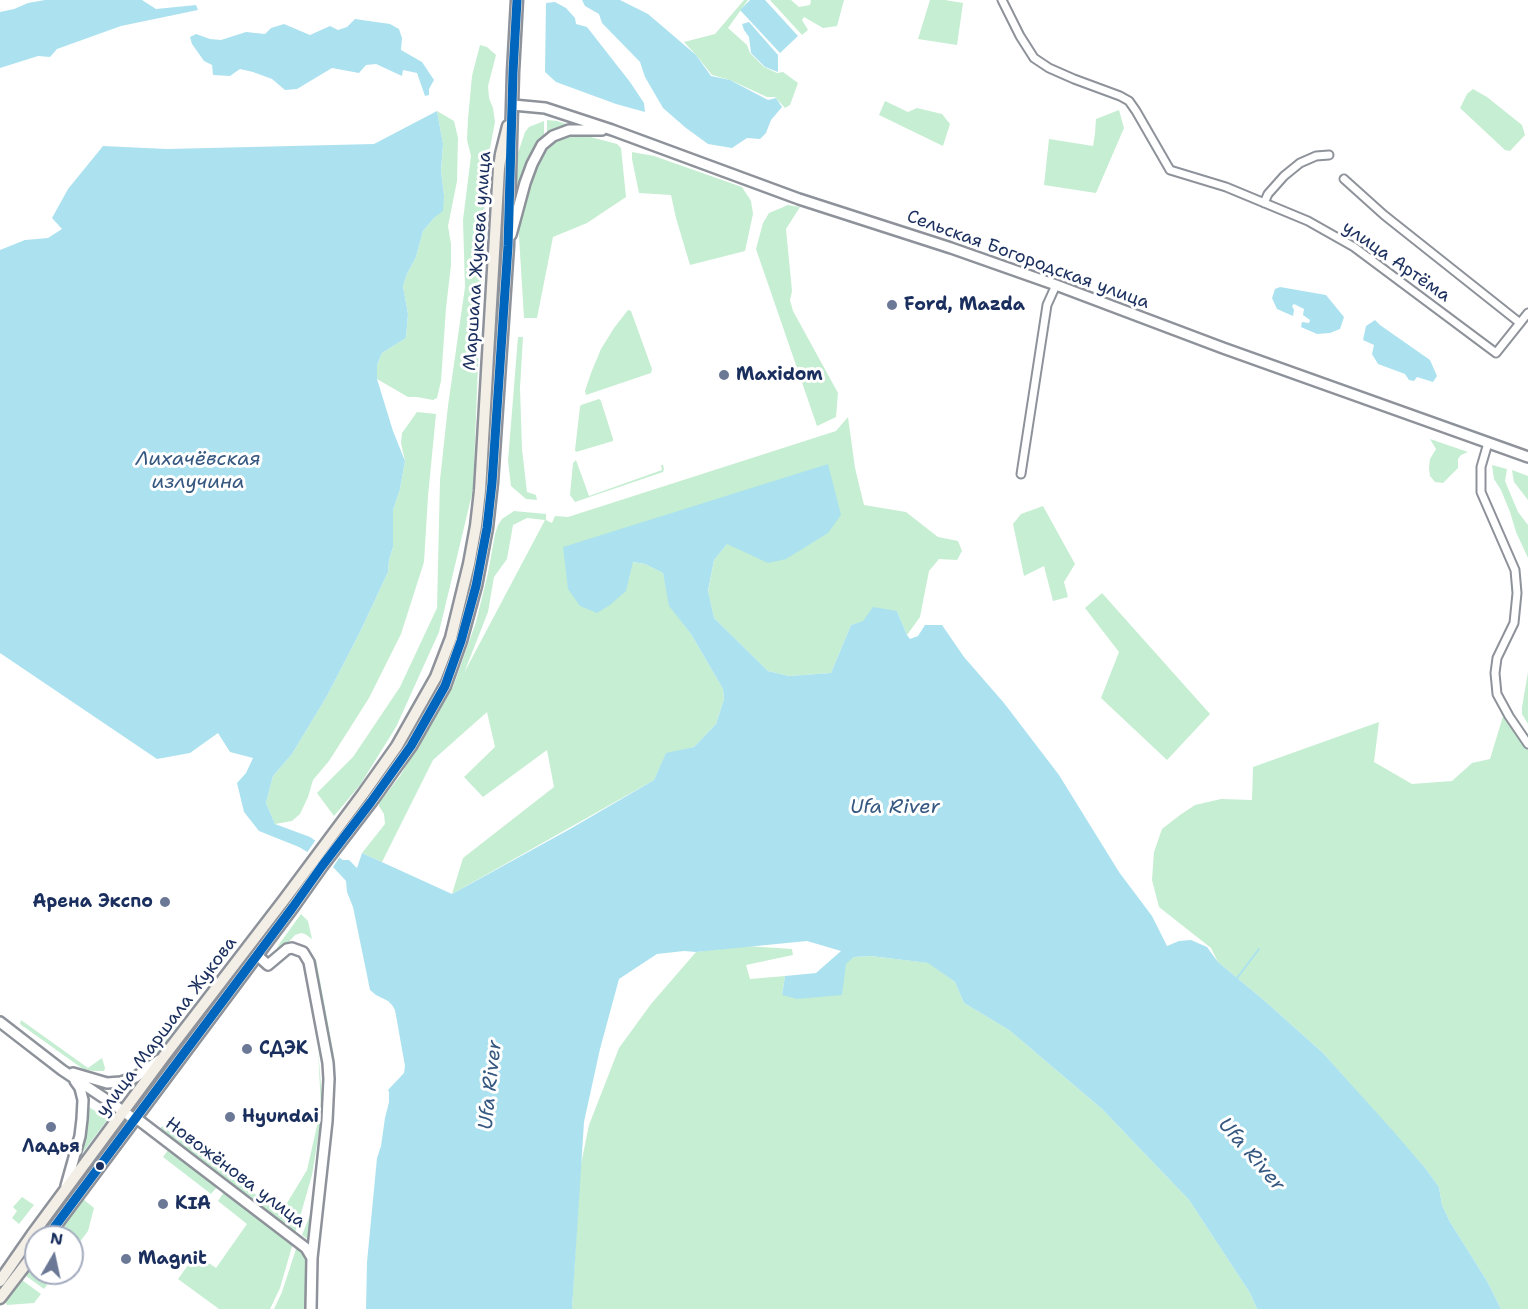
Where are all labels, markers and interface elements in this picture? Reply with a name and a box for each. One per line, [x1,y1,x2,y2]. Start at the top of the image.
street label: Маршала Жукова улица [460,150,496,372]
street label: Сельская Богородская улица [904,206,1152,314]
street label: улица Артёма [1338,217,1454,307]
place label: Ford, Mazda [904,294,1025,316]
marker: Ford, Mazda [885,298,899,312]
place label: Maxidom [736,364,823,386]
marker: Maxidom [717,368,731,382]
water label: Лихачёвская излучина [135,448,261,495]
water label: Ufa River [850,796,940,820]
place label: Арена Экспо [32,891,153,913]
marker: Арена Экспо [158,895,172,909]
street label: улица Маршала Жукова [92,933,242,1121]
place label: СДЭК [259,1038,308,1060]
water label: Ufa River [474,1039,508,1131]
marker: СДЭК [240,1042,254,1056]
place label: Hyundai [242,1106,319,1128]
marker: Hyundai [223,1110,237,1124]
street label: Новожёнова улица [160,1113,310,1233]
water label: Ufa River [1212,1113,1290,1197]
marker: Ладья [44,1120,58,1134]
place label: Ладья [22,1136,80,1158]
unlabelled marker [94,1160,106,1172]
place label: KIA [175,1193,211,1215]
marker: KIA [156,1197,170,1211]
north arrow [24,1225,84,1285]
text: N [49,1227,64,1250]
place label: Magnit [138,1248,207,1270]
marker: Magnit [119,1252,133,1266]

